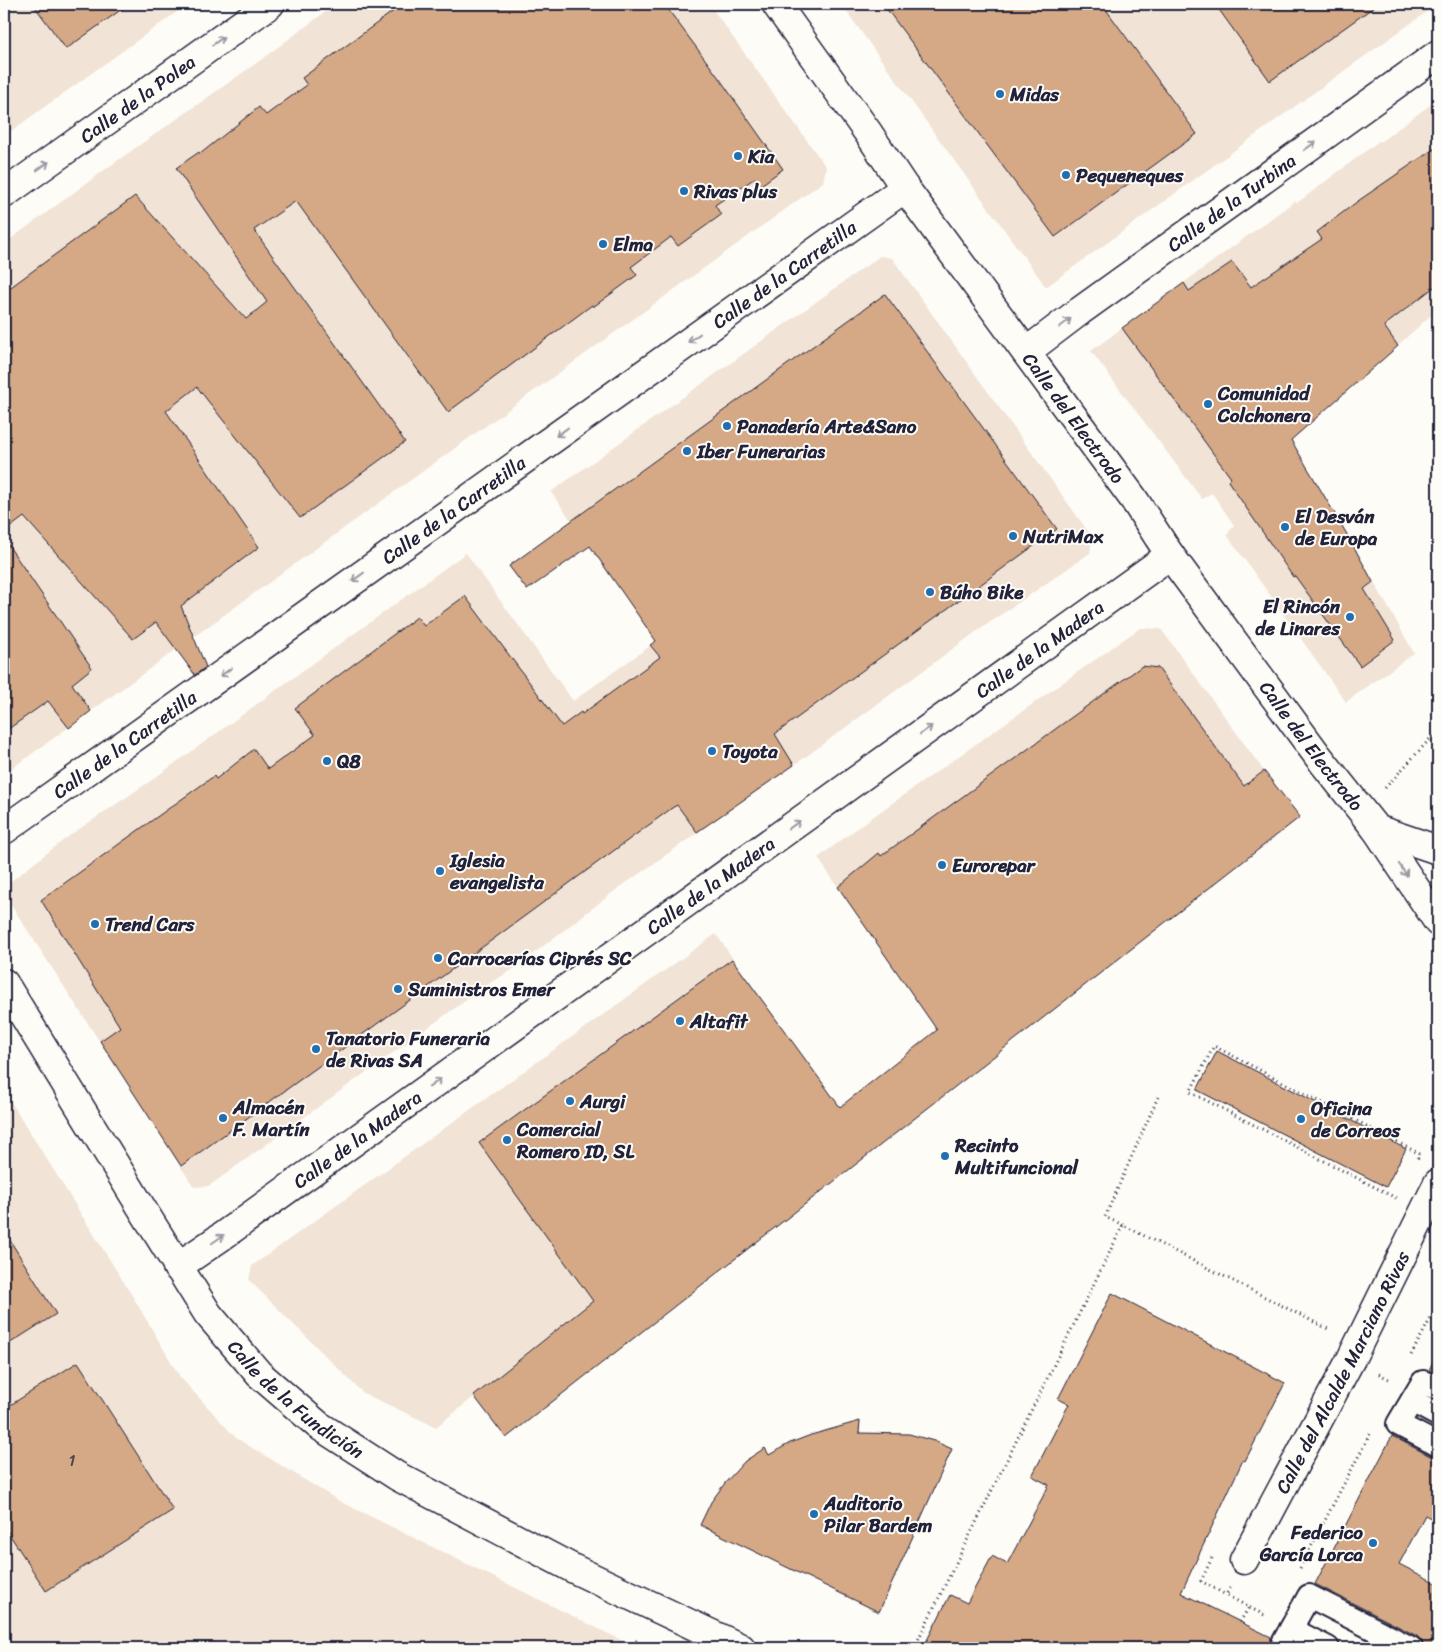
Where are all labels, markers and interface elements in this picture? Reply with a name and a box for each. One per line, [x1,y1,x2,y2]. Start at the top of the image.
one-way arrow [211,36,225,46]
street label: Calle de la Polea [72,45,203,152]
place label: Midas [1009,78,1060,111]
marker: Midas [994,88,1006,100]
place label: Kia [747,140,775,173]
one-way arrow [1303,141,1317,151]
street label: Calle de la Turbina [1159,144,1303,260]
marker: Kia [732,150,744,162]
place label: Pequeneques [1076,159,1184,192]
one-way arrow [36,161,50,171]
marker: Pequeneques [1060,169,1072,181]
place label: Rivas plus [693,175,778,208]
marker: Rivas plus [678,185,690,197]
street label: Calle de la Carretilla [705,211,864,337]
place label: Elma [613,228,654,261]
marker: Elma [597,238,609,250]
one-way arrow [1058,318,1071,329]
one-way arrow [687,333,701,343]
street label: Calle del Electrodo [1014,345,1134,491]
place label: Comunidad Colchonera [1217,377,1311,432]
marker: Comunidad Colchonera [1202,398,1214,410]
place label: Panadería Arte&Sano [737,410,917,443]
marker: Panadería Arte&Sano [721,420,733,432]
one-way arrow [555,427,569,437]
place label: Iber Funerarias [696,435,826,468]
marker: Iber Funerarias [681,445,693,457]
street label: Calle de la Carretilla [374,446,533,573]
place label: El Desván de Europa [1295,500,1378,555]
place label: NutriMax [1022,520,1104,553]
marker: El Desván de Europa [1279,521,1291,533]
marker: NutriMax [1007,530,1019,542]
one-way arrow [351,572,365,582]
place label: Búho Bike [940,576,1024,609]
marker: Búho Bike [924,586,936,598]
place label: El Rincón de Linares [1255,590,1341,645]
street label: Calle de la Madera [968,591,1111,707]
marker: El Rincón de Linares [1344,611,1356,623]
one-way arrow [219,667,233,677]
street label: Calle del Electrodo [1251,673,1372,818]
street label: Calle de la Carretilla [45,681,204,807]
one-way arrow [919,725,933,735]
place label: Toyota [722,735,778,768]
place label: Q8 [337,745,361,778]
marker: Toyota [706,745,718,757]
marker: Q8 [321,755,333,767]
one-way arrow [787,820,801,830]
street label: Calle de la Madera [639,827,782,943]
place label: Iglesia evangelista [449,844,544,899]
place label: Eurorepar [952,849,1037,882]
marker: Eurorepar [936,859,948,871]
one-way arrow [1398,863,1408,877]
marker: Iglesia evangelista [434,865,446,877]
place label: Trend Cars [105,908,196,941]
marker: Trend Cars [89,918,101,930]
place label: Carrocerías Ciprés SC [447,942,632,975]
marker: Carrocerías Ciprés SC [432,952,444,964]
place label: Suministros Emer [407,973,557,1006]
marker: Suministros Emer [392,983,404,995]
place label: Altafit [689,1005,749,1038]
marker: Altafit [674,1015,686,1027]
place label: Tanatorio Funeraria de Rivas SA [326,1022,490,1077]
marker: Tanatorio Funeraria de Rivas SA [310,1043,322,1055]
one-way arrow [428,1078,442,1088]
street label: Calle de la Madera [286,1081,429,1197]
place label: Aurgi [579,1085,627,1118]
place label: Almacén F. Martín [232,1091,310,1146]
place label: Oficina de Correos [1311,1092,1402,1147]
marker: Aurgi [564,1095,576,1107]
marker: Almacén F. Martín [217,1112,229,1124]
place label: Comercial Romero ID, SL [516,1113,636,1168]
marker: Oficina de Correos [1295,1113,1307,1125]
place label: Recinto Multifuncional [954,1129,1080,1184]
marker: Comercial Romero ID, SL [501,1134,513,1146]
marker: Recinto Multifuncional [939,1150,951,1162]
one-way arrow [210,1234,224,1244]
street label: Calle del Alcalde Marciano Rivas [1266,1245,1419,1499]
street label: Calle de la Fundición [220,1332,371,1467]
house number: 1 [69,1446,76,1475]
place label: Auditorio Pilar Bardem [823,1487,933,1542]
marker: Auditorio Pilar Bardem [808,1508,820,1520]
place label: Federico García Lorca [1259,1516,1363,1571]
marker: Federico García Lorca [1367,1537,1379,1549]

